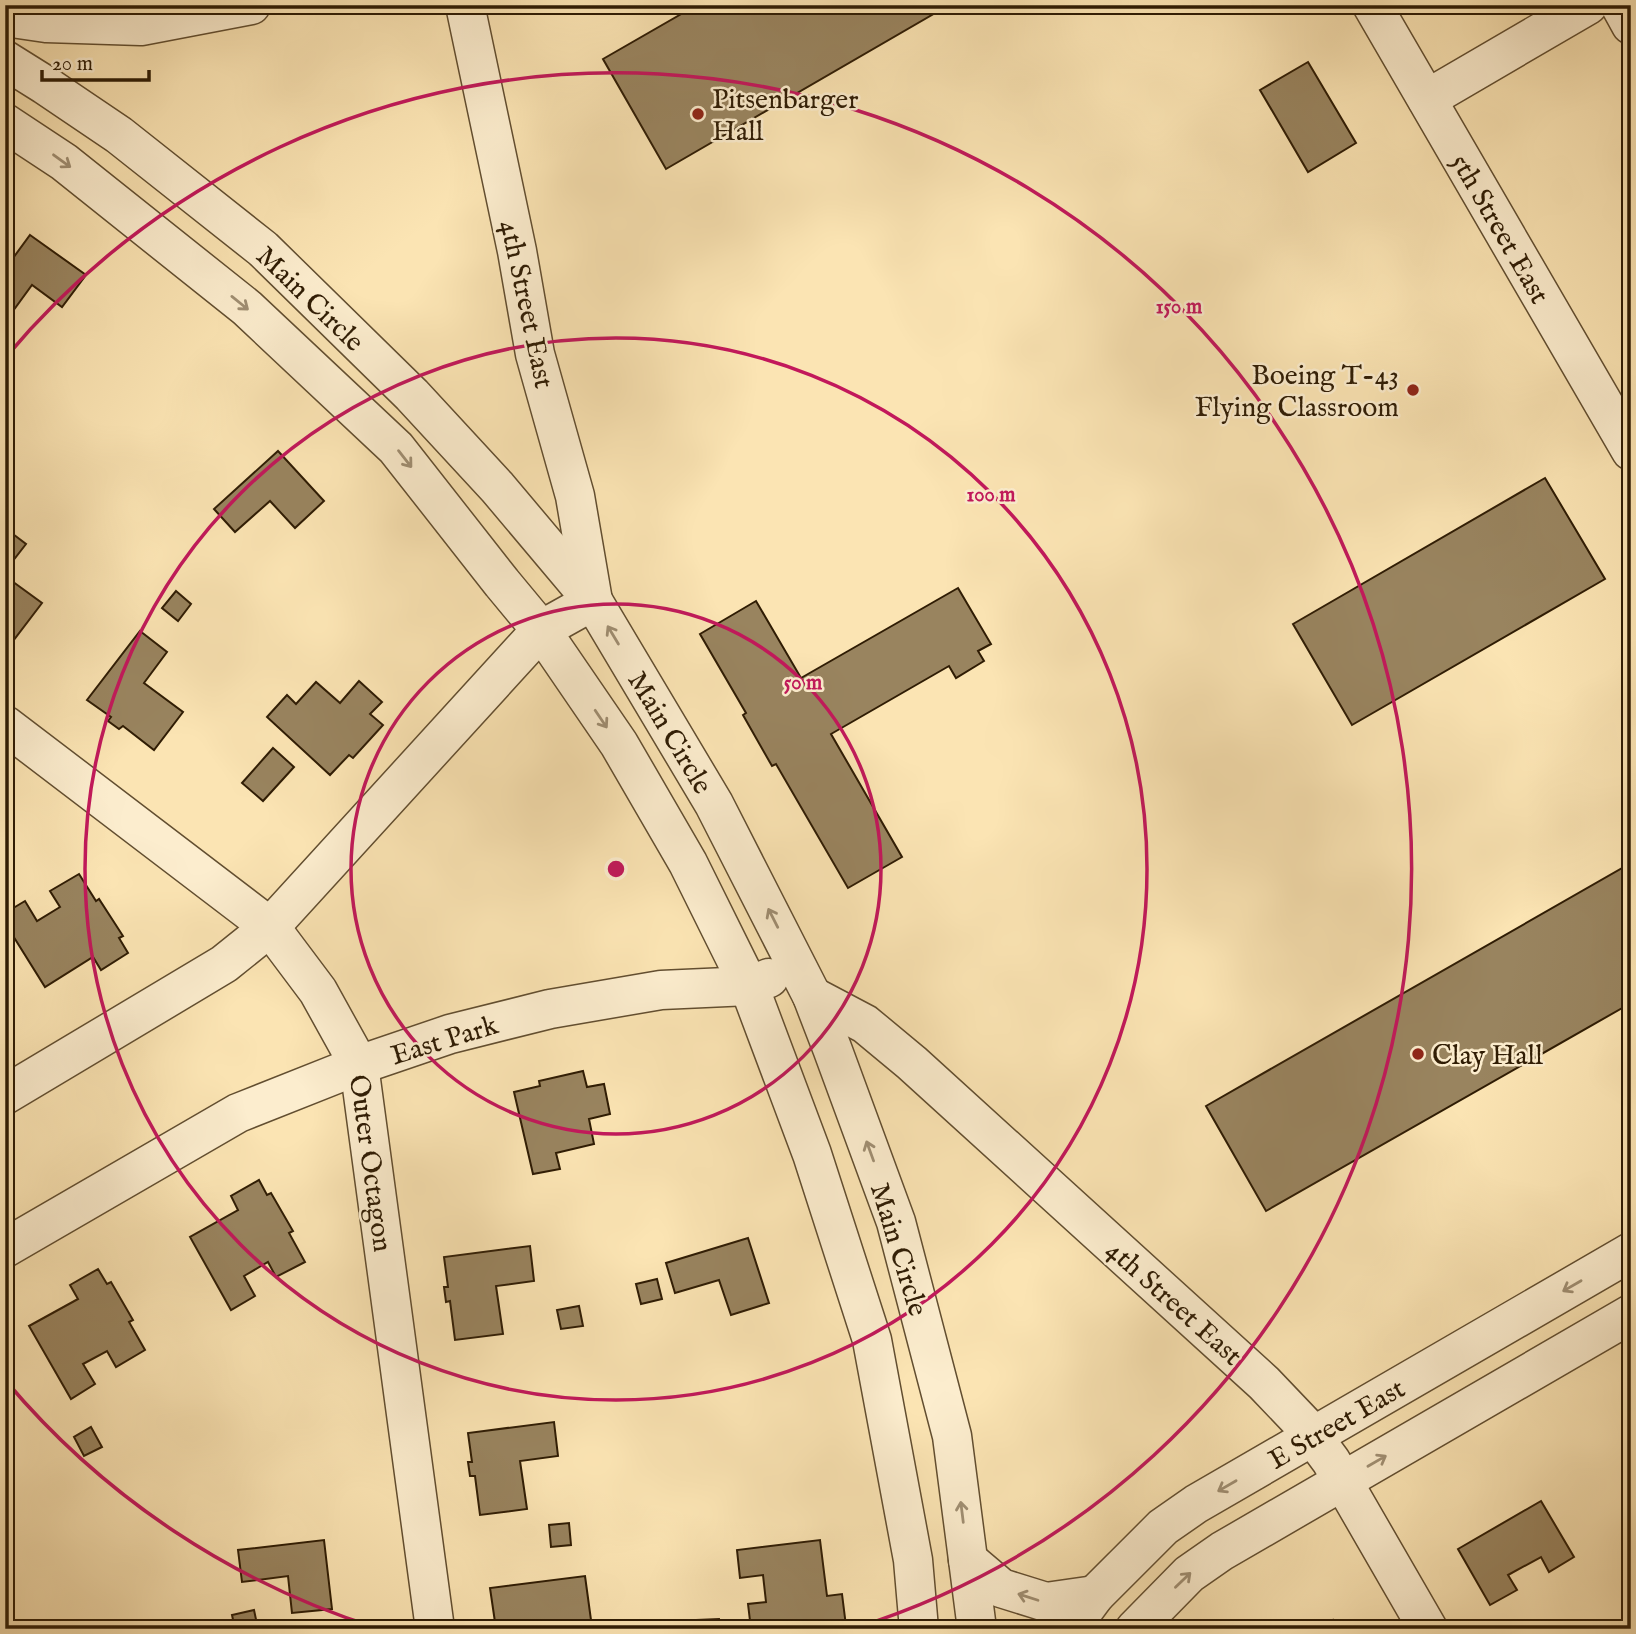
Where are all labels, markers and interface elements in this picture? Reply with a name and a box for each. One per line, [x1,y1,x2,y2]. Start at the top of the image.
scale bar [42,38,149,82]
text: 20 m [52,51,93,78]
place label: Pitsenbarger Hall [712,83,858,150]
marker: Pitsenbarger Hall [690,106,706,122]
street label: 5th Street East [1442,148,1556,311]
one-way arrow [52,154,71,168]
street label: 4th Street East [491,217,561,392]
street label: Main Circle [248,240,371,360]
text: 150 m [1156,294,1203,321]
one-way arrow [230,295,248,311]
place label: Boeing T-43 Flying Classroom [1195,359,1399,426]
marker: Boeing T-43 Flying Classroom [1405,382,1421,398]
one-way arrow [397,450,412,468]
text: 100 m [966,482,1016,509]
one-way arrow [606,625,620,645]
street label: Main Circle [619,666,719,801]
text: 50 m [784,670,823,697]
one-way arrow [594,708,608,728]
centre of rings [604,857,628,881]
one-way arrow [765,908,779,929]
street label: East Park [387,1008,504,1074]
place label: Clay Hall [1432,1039,1543,1074]
marker: Clay Hall [1410,1046,1426,1062]
street label: Outer Octagon [340,1073,399,1254]
one-way arrow [862,1140,875,1162]
street label: Main Circle [861,1179,934,1321]
street label: 4th Street East [1098,1234,1249,1374]
one-way arrow [1562,1279,1582,1293]
street label: E Street East [1263,1372,1412,1478]
one-way arrow [1366,1454,1386,1468]
one-way arrow [1217,1479,1237,1493]
one-way arrow [955,1502,968,1524]
one-way arrow [1175,1572,1192,1589]
one-way arrow [1018,1589,1040,1602]

